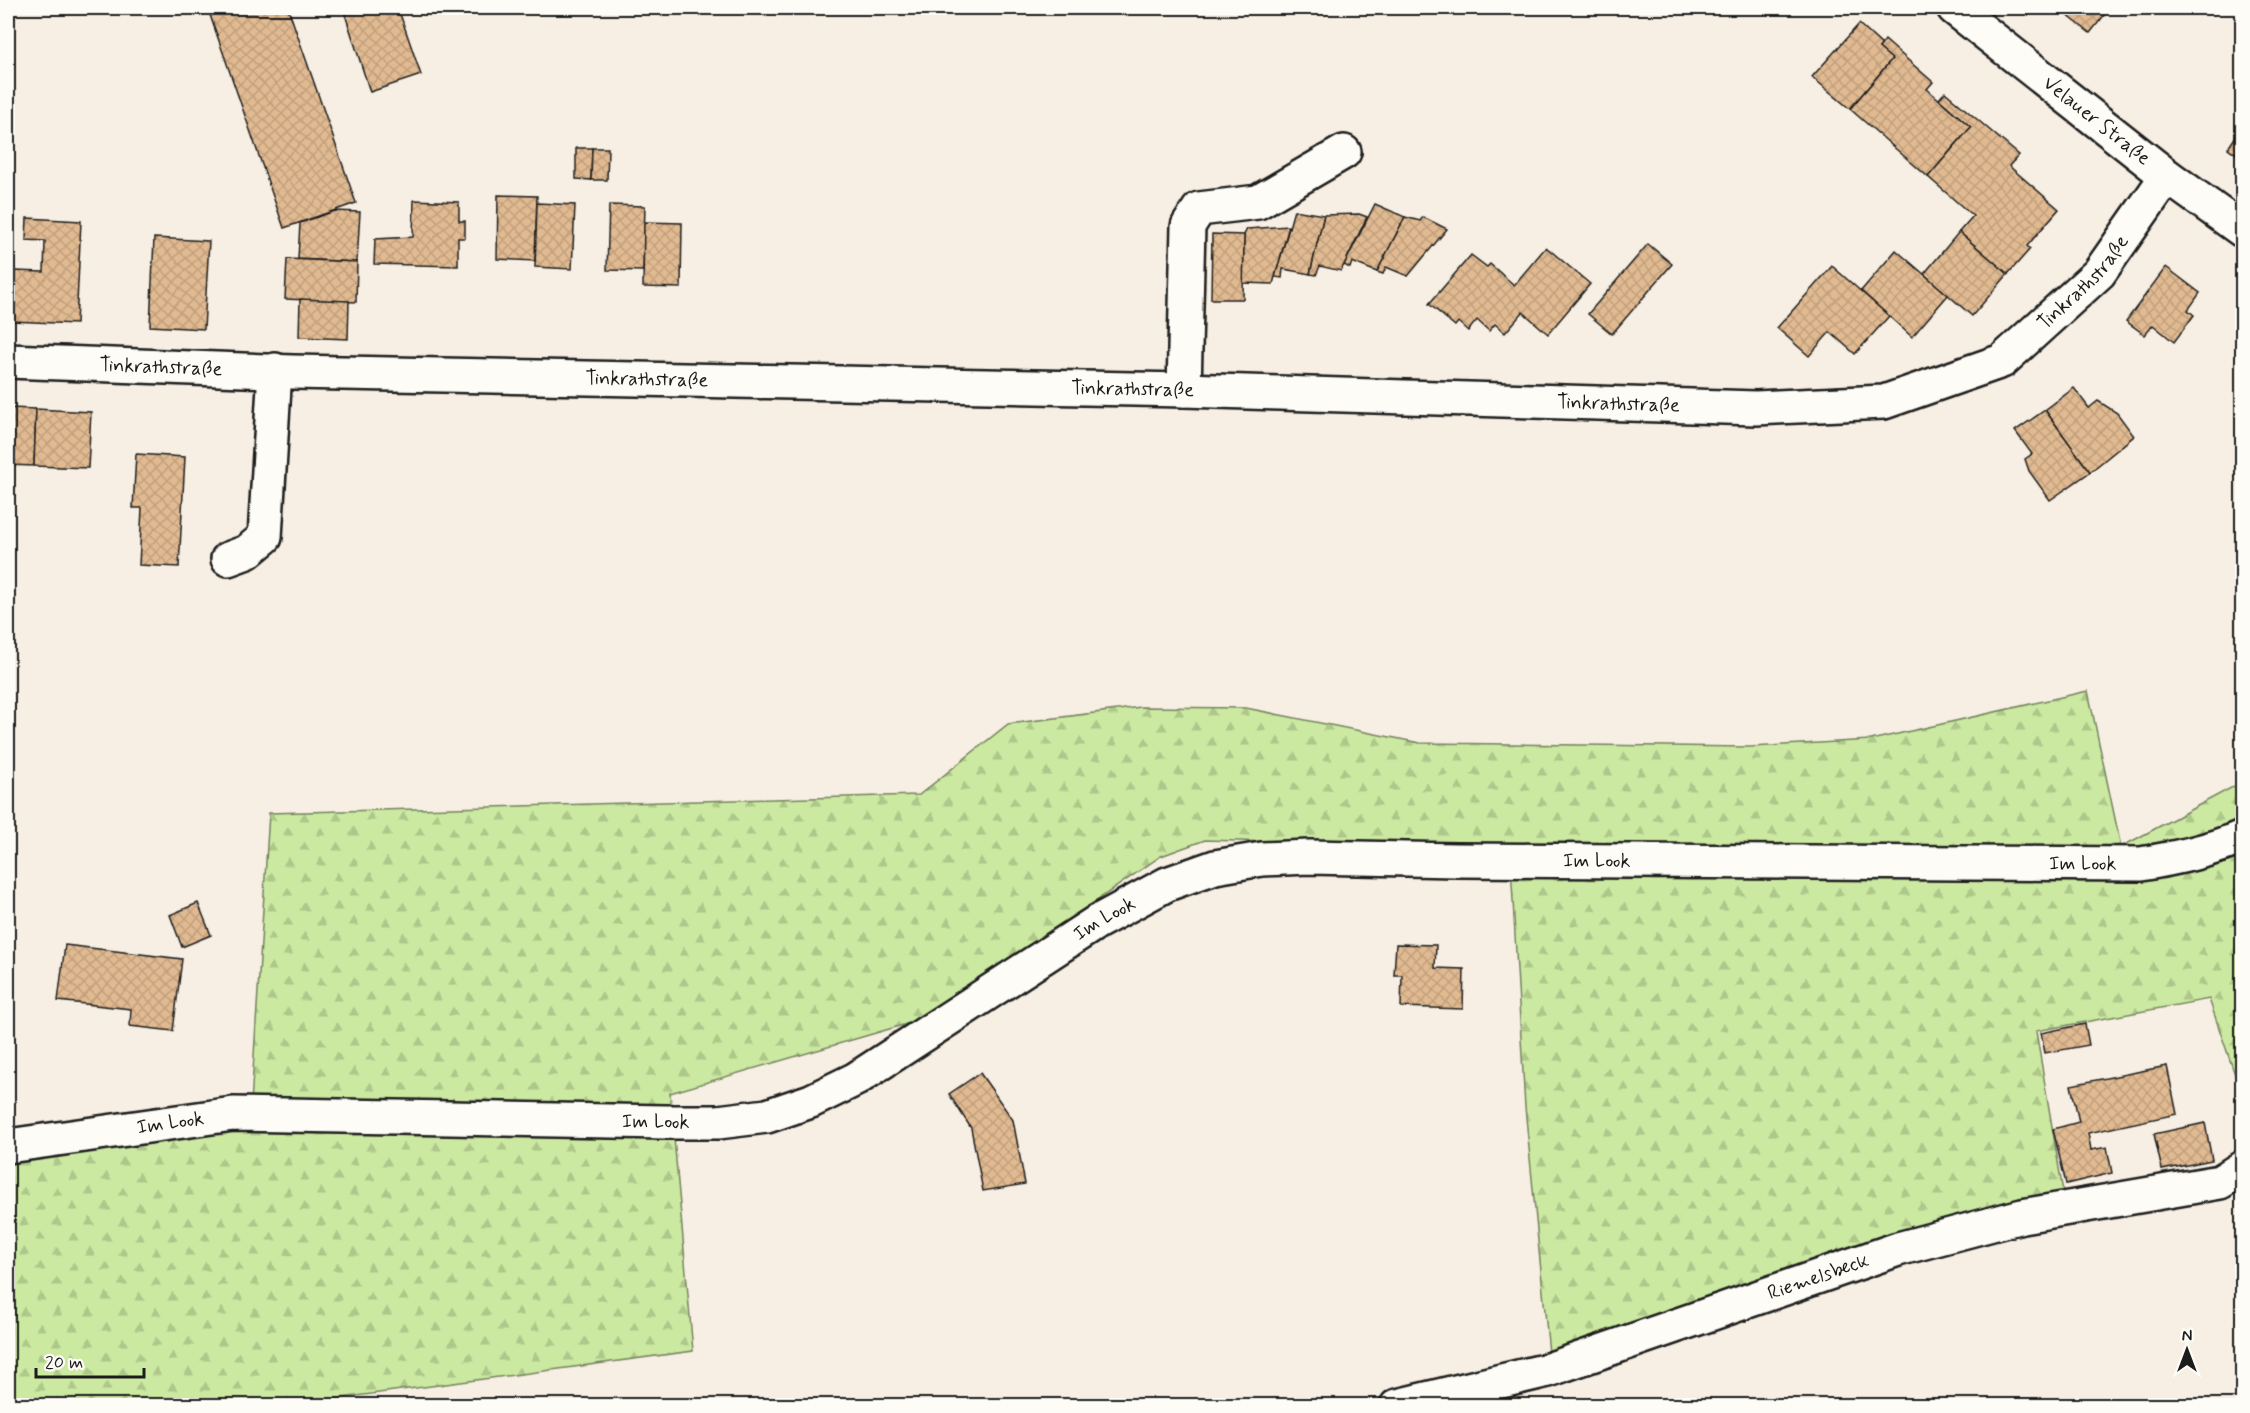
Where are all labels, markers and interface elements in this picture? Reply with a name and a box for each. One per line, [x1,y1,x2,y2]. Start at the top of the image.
street label: Velauer Straße [2037,70,2156,172]
street label: Tinkrathstraße [2031,229,2135,336]
street label: Tinkrathstraße [99,351,223,383]
street label: Tinkrathstraße [585,364,709,394]
street label: Tinkrathstraße [1071,374,1195,404]
street label: Tinkrathstraße [1557,388,1680,419]
street label: Im Look [1563,847,1631,875]
street label: Im Look [2049,850,2117,877]
street label: Im Look [1068,890,1140,947]
street label: Im Look [135,1105,206,1141]
street label: Im Look [622,1108,690,1136]
street label: Riemelsbeck [1764,1247,1872,1307]
north arrow [2157,1320,2217,1380]
text: N [2182,1326,2192,1347]
scale bar [36,1341,144,1379]
text: 20 m [45,1351,83,1375]

